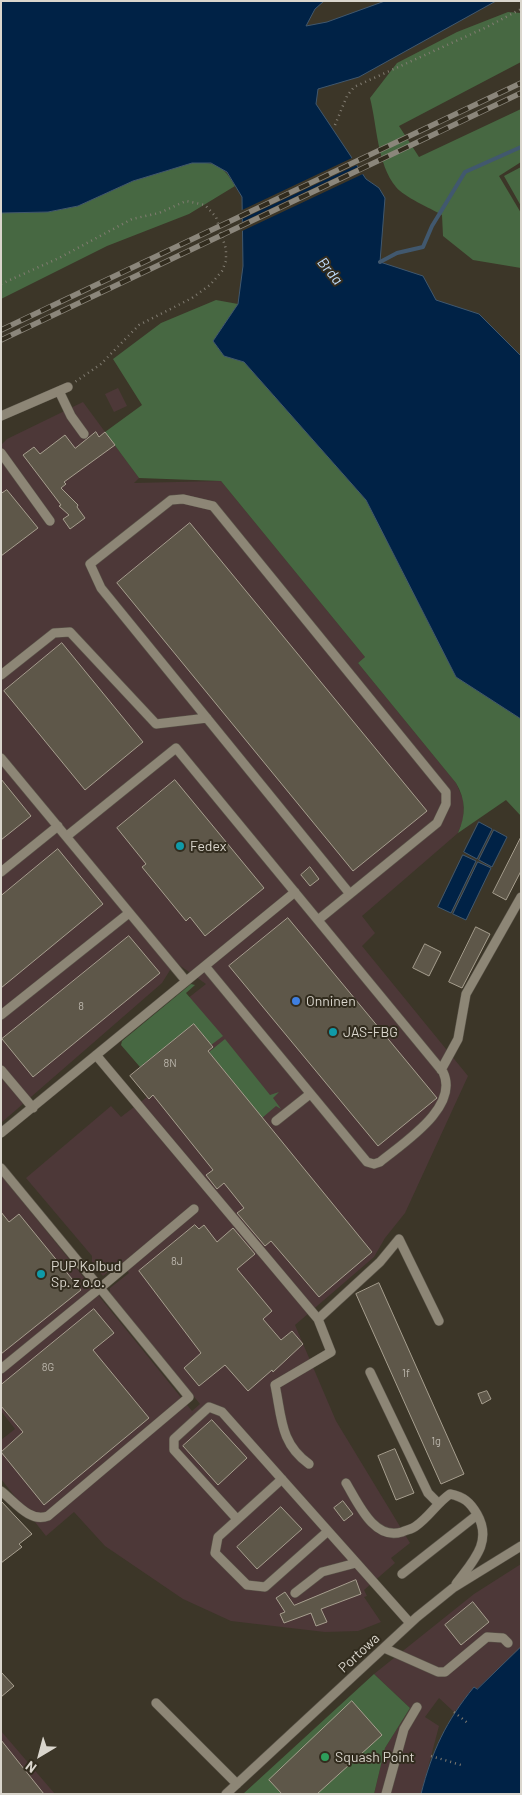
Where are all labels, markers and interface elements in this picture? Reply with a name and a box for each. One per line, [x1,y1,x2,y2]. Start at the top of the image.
water label: Brda [313,254,347,288]
place label: Fedex [190,838,226,854]
marker: Fedex [174,840,186,852]
place label: Onninen [306,993,356,1009]
marker: Onninen [290,995,302,1007]
house number: 8 [78,999,84,1013]
place label: JAS-FBG [343,1024,398,1040]
marker: JAS-FBG [327,1026,339,1038]
house number: 8N [163,1056,177,1070]
house number: 8J [171,1254,183,1268]
place label: PUP Kolbud Sp. z o.o. [51,1258,121,1290]
marker: PUP Kolbud Sp. z o.o. [35,1268,47,1280]
house number: 8G [42,1360,54,1374]
house number: 1f [402,1366,410,1380]
house number: 1g [431,1434,441,1448]
street label: Portowa [335,1630,383,1676]
north arrow [15,1730,65,1780]
place label: Squash Point [335,1749,415,1765]
marker: Squash Point [319,1751,331,1763]
text: N [22,1758,40,1777]

